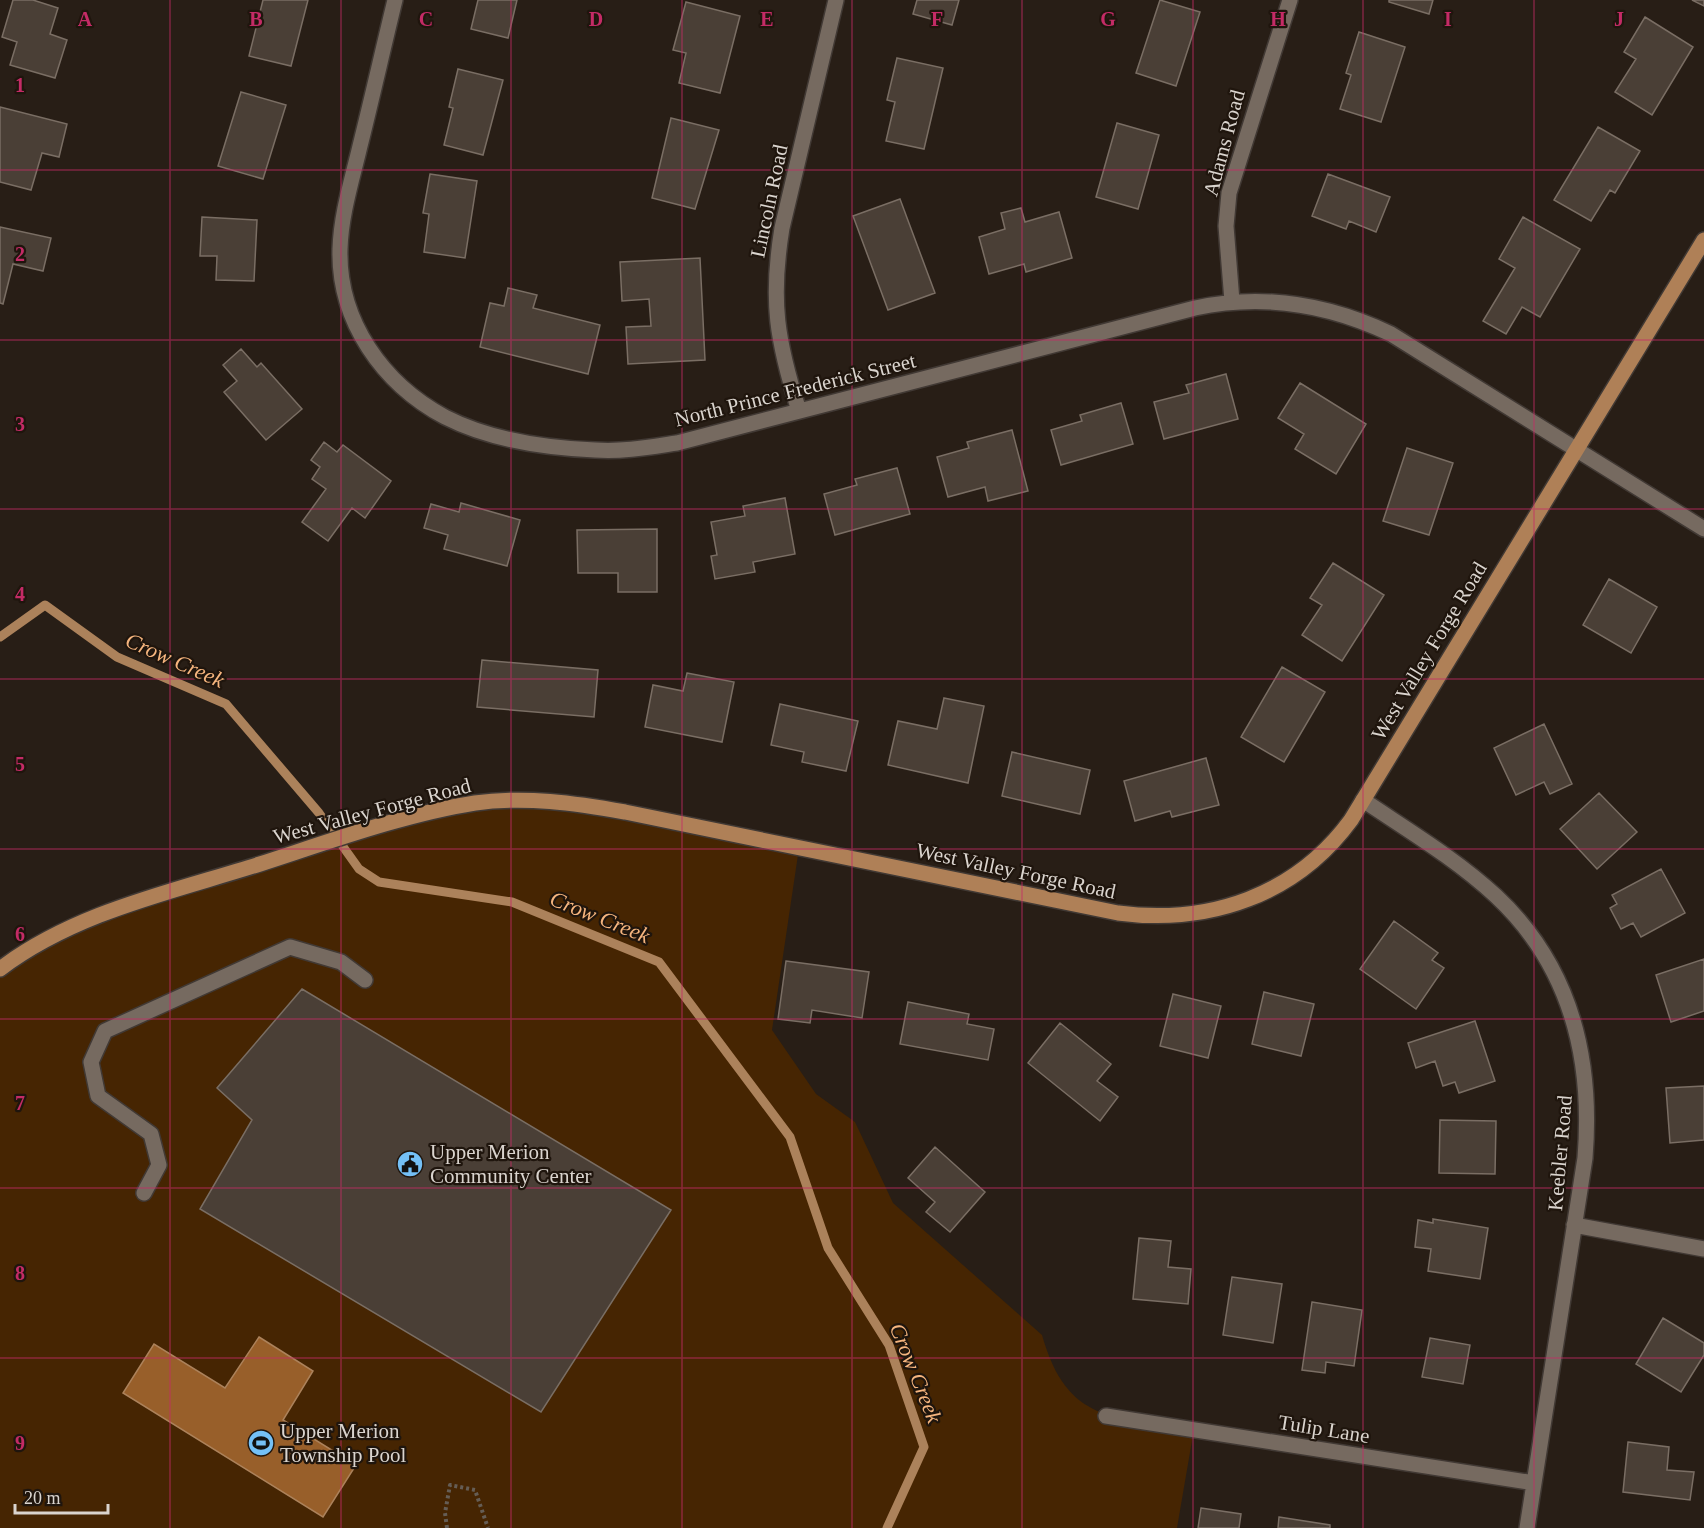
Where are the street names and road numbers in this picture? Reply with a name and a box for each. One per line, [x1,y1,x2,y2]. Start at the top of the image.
street label: Adams Road [1198,87,1250,199]
street label: Lincoln Road [745,142,793,260]
street label: North Prince Frederick Street [672,348,918,432]
street label: West Valley Forge Road [1366,557,1492,744]
street label: West Valley Forge Road [271,773,474,849]
street label: West Valley Forge Road [914,838,1118,904]
street label: Keebler Road [1543,1094,1577,1212]
street label: Tulip Lane [1277,1410,1371,1448]

